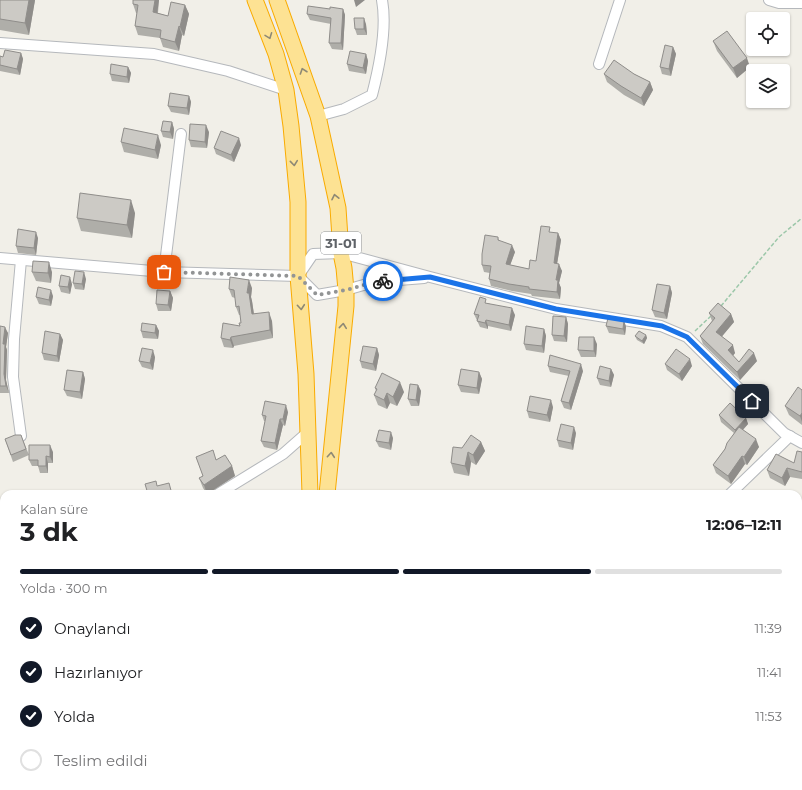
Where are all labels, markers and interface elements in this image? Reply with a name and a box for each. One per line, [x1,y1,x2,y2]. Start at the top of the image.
map controls [746,12,790,108]
button: locate [746,12,790,56]
one-way arrow [264,33,272,40]
button: layers [746,64,790,108]
one-way arrow [299,68,308,75]
one-way arrow [290,160,299,166]
one-way arrow [332,194,340,200]
road number: 31-01 [321,232,361,254]
pin [147,255,181,289]
icon: bag [153,261,175,283]
courier [363,261,403,301]
icon: bike [372,270,394,292]
one-way arrow [296,304,305,310]
one-way arrow [339,323,348,329]
pin [735,384,769,418]
icon: home [741,390,763,412]
one-way arrow [326,452,335,458]
text: Kalan süre [20,501,88,517]
text: 12:06–12:11 [706,515,782,534]
text: 3 dk [20,516,78,548]
text: Yolda · 300 m [20,580,107,596]
icon: check [20,617,42,639]
text: Onaylandı [54,619,131,638]
text: 11:39 [755,620,782,636]
icon: check [20,661,42,683]
text: Hazırlanıyor [54,663,143,682]
text: 11:41 [757,664,782,680]
icon: check [20,705,42,727]
text: Yolda [54,707,95,726]
text: 11:53 [755,708,782,724]
text: Teslim edildi [54,751,148,770]

